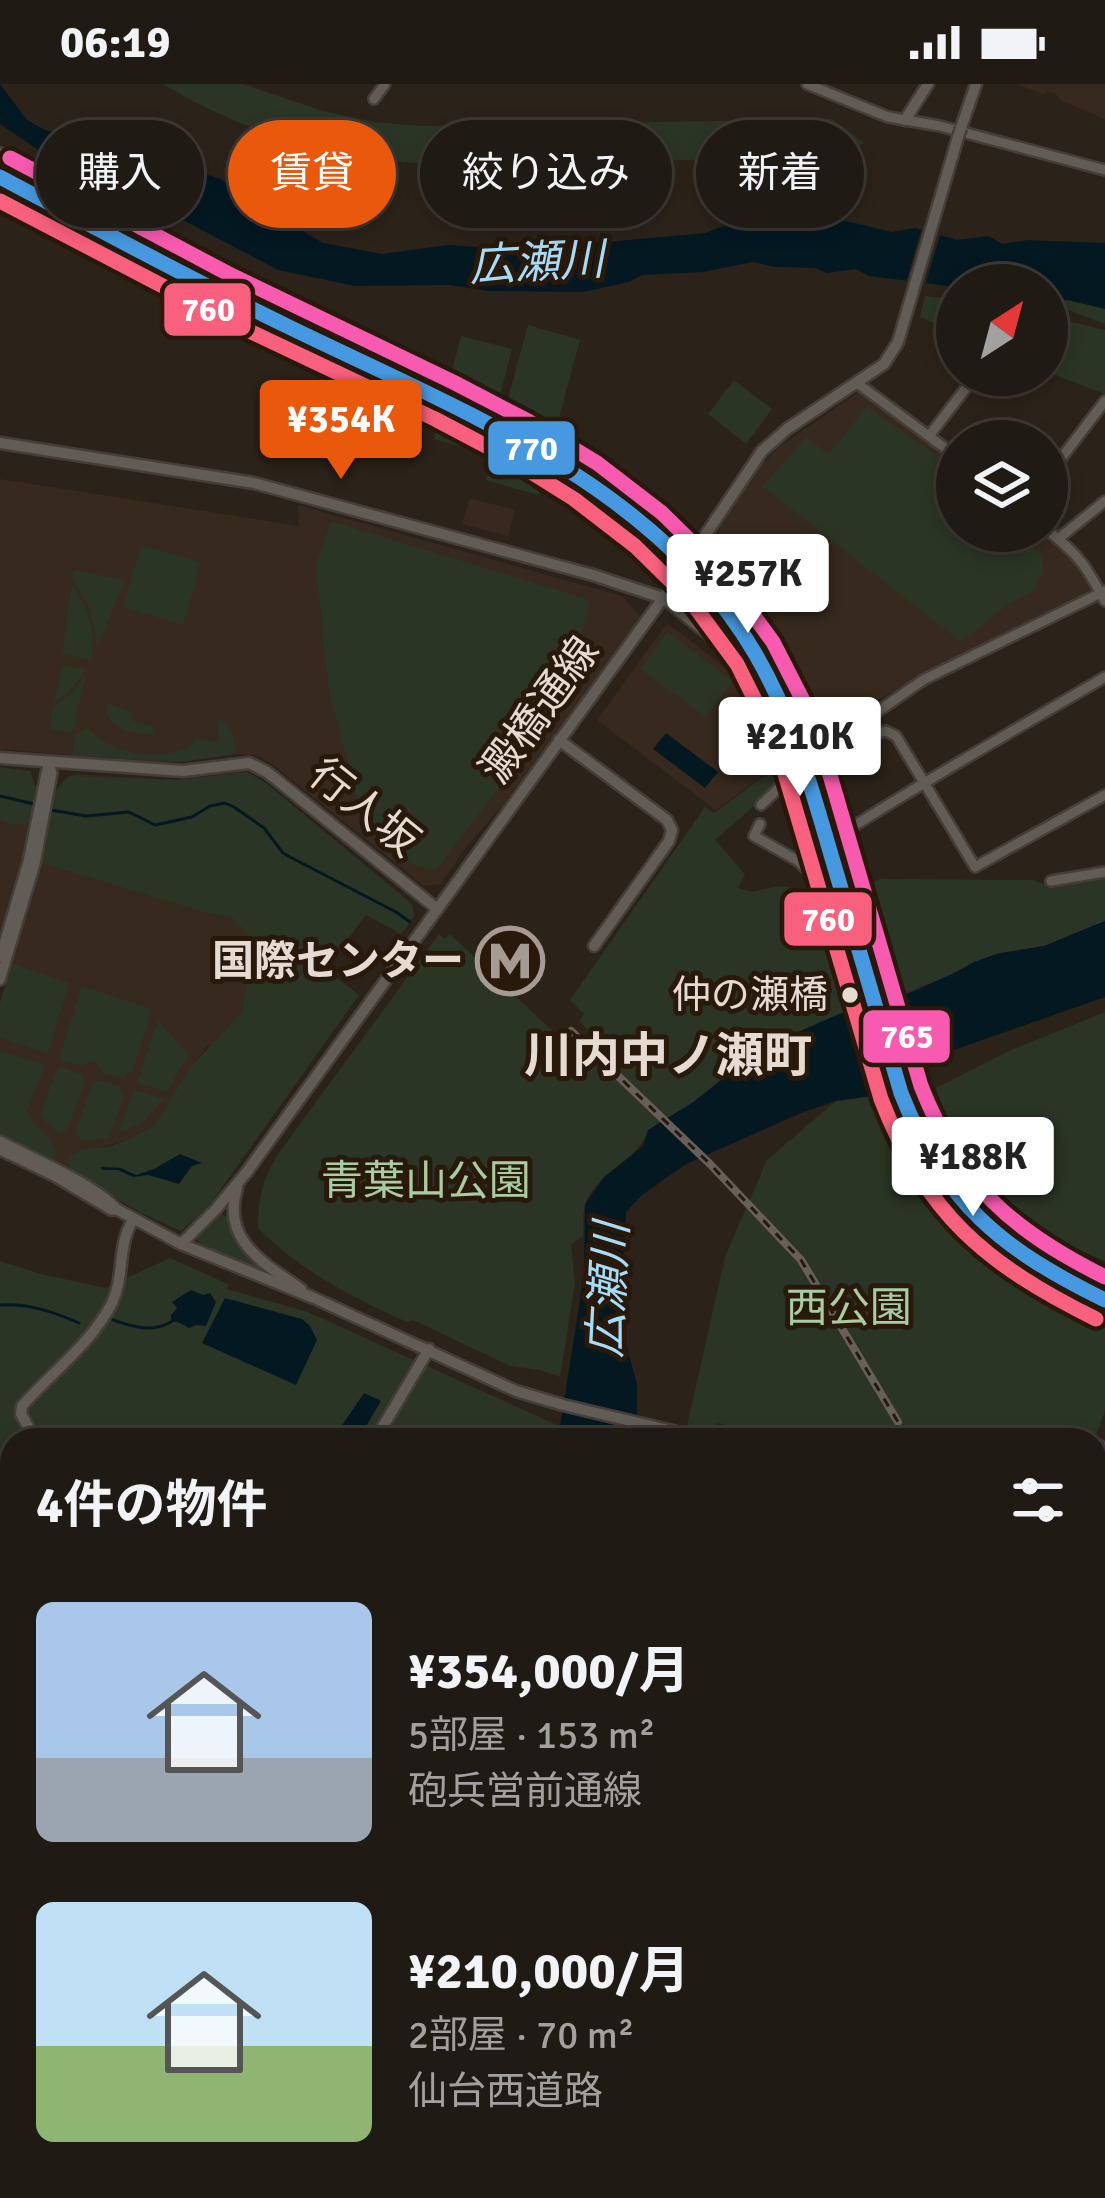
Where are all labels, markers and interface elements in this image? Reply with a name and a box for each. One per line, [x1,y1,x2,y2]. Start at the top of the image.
text: 06:19 [60,15,170,70]
chip: 購入 [36,120,204,228]
chip: 賃貸 [228,120,396,228]
chip: 絞り込み [420,120,672,228]
chip: 新着 [696,120,864,228]
water label: 広瀬川 [468,232,610,294]
north arrow [936,264,1068,396]
map controls [936,264,1068,552]
line badge: 760 [162,281,253,338]
text: 760 [181,290,235,331]
pin: ¥354K [257,380,425,482]
text: ¥354K [287,395,395,443]
line badge: 770 [486,419,577,477]
button: layers [936,420,1068,552]
text: 770 [504,429,558,470]
pin: ¥257K [664,534,832,636]
text: ¥257K [694,549,802,597]
street label: 澱橋通線 [470,627,610,793]
pin: ¥210K [716,697,884,799]
text: ¥210K [746,712,854,760]
street label: 行人坂 [299,749,429,867]
line badge: 760 [782,890,874,948]
text: 760 [801,900,855,941]
metro station icon: 国際センター [475,926,545,996]
place label: 国際センター [212,936,464,987]
place label: 仲の瀬橋 [672,971,828,1019]
marker: 仲の瀬橋 [839,984,861,1006]
line badge: 765 [861,1008,952,1065]
text: 765 [880,1017,934,1058]
district label: 川内中ノ瀬町 [524,1027,812,1086]
pin: ¥188K [889,1117,1057,1219]
text: ¥188K [919,1132,1027,1180]
park label: 青葉山公園 [321,1156,531,1207]
water label: 広瀬川 [578,1217,640,1359]
park label: 西公園 [786,1283,912,1334]
icon: filters [1005,1467,1071,1533]
text: 4件の物件 [36,1474,268,1537]
text: ¥354,000/月 [408,1640,690,1703]
icon: home [132,1650,276,1794]
text: 5部屋 · 153 m² [408,1711,655,1759]
text: 砲兵営前通線 [408,1767,642,1815]
text: ¥210,000/月 [408,1940,690,2003]
icon: home [132,1950,276,2094]
text: 2部屋 · 70 m² [408,2011,634,2059]
text: 仙台西道路 [408,2067,603,2115]

